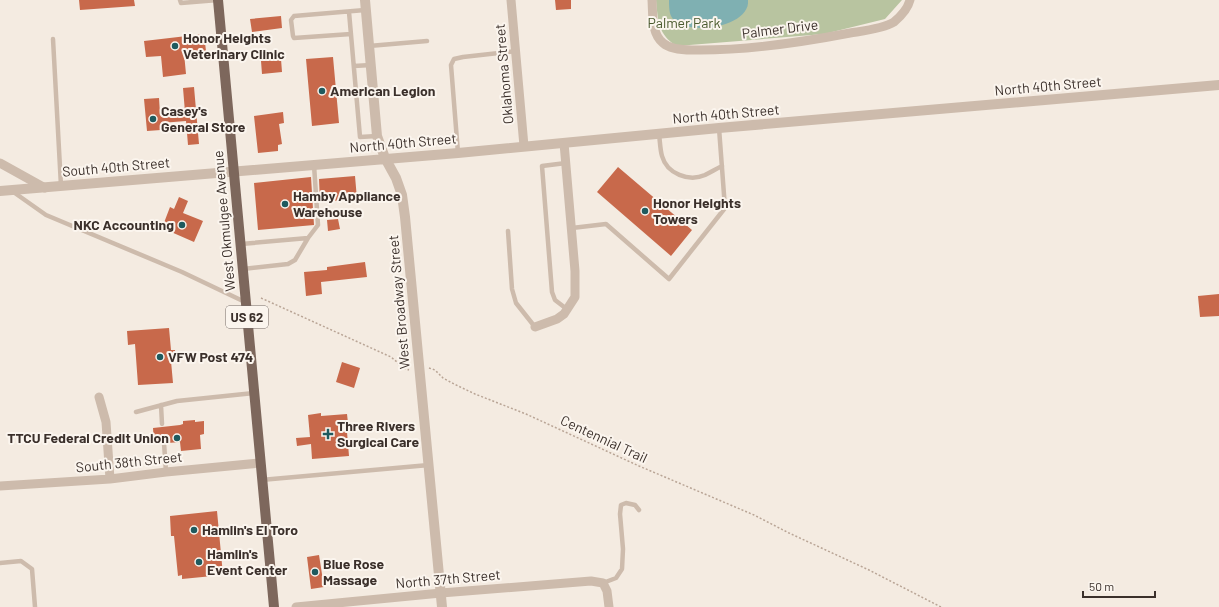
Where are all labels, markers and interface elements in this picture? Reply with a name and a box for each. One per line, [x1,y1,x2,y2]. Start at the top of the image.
park label: Palmer Park [648,14,720,31]
street label: Palmer Drive [741,15,819,42]
street label: Oklahoma Street [491,23,516,125]
place label: Honor Heights Veterinary Clinic [183,29,285,62]
marker: Honor Heights Veterinary Clinic [170,41,180,51]
street label: North 40th Street [994,72,1102,99]
place label: American Legion [330,82,435,99]
marker: American Legion [317,86,327,96]
street label: North 40th Street [672,100,780,127]
place label: Casey's General Store [161,102,246,135]
marker: Casey's General Store [148,114,158,124]
street label: North 40th Street [349,129,457,156]
street label: West Okmulgee Avenue [209,150,238,292]
street label: South 40th Street [61,153,171,180]
place label: Hamby Appliance Warehouse [293,187,401,220]
place label: Honor Heights Towers [653,194,741,227]
marker: Hamby Appliance Warehouse [280,199,290,209]
marker: Honor Heights Towers [640,206,650,216]
place label: NKC Accounting [74,216,174,233]
marker: NKC Accounting [177,220,187,230]
street label: West Broadway Street [384,234,413,370]
road number: US 62 [226,306,268,328]
place label: VFW Post 474 [168,348,253,365]
marker: VFW Post 474 [155,352,165,362]
street label: Centennial Trail [558,411,650,466]
place label: Three Rivers Surgical Care [337,417,420,450]
marker: Three Rivers Surgical Care [322,428,334,440]
place label: TTCU Federal Credit Union [7,429,169,446]
marker: TTCU Federal Credit Union [172,433,182,443]
street label: South 38th Street [75,447,183,476]
place label: Hamlin's El Toro [202,521,298,538]
marker: Hamlin's El Toro [189,525,199,535]
place label: Hamlin's Event Center [207,545,288,578]
place label: Blue Rose Massage [323,555,384,588]
marker: Hamlin's Event Center [194,557,204,567]
street label: North 37th Street [395,565,501,592]
marker: Blue Rose Massage [310,567,320,577]
scale bar [1083,573,1155,599]
text: 50 m [1089,579,1114,593]

